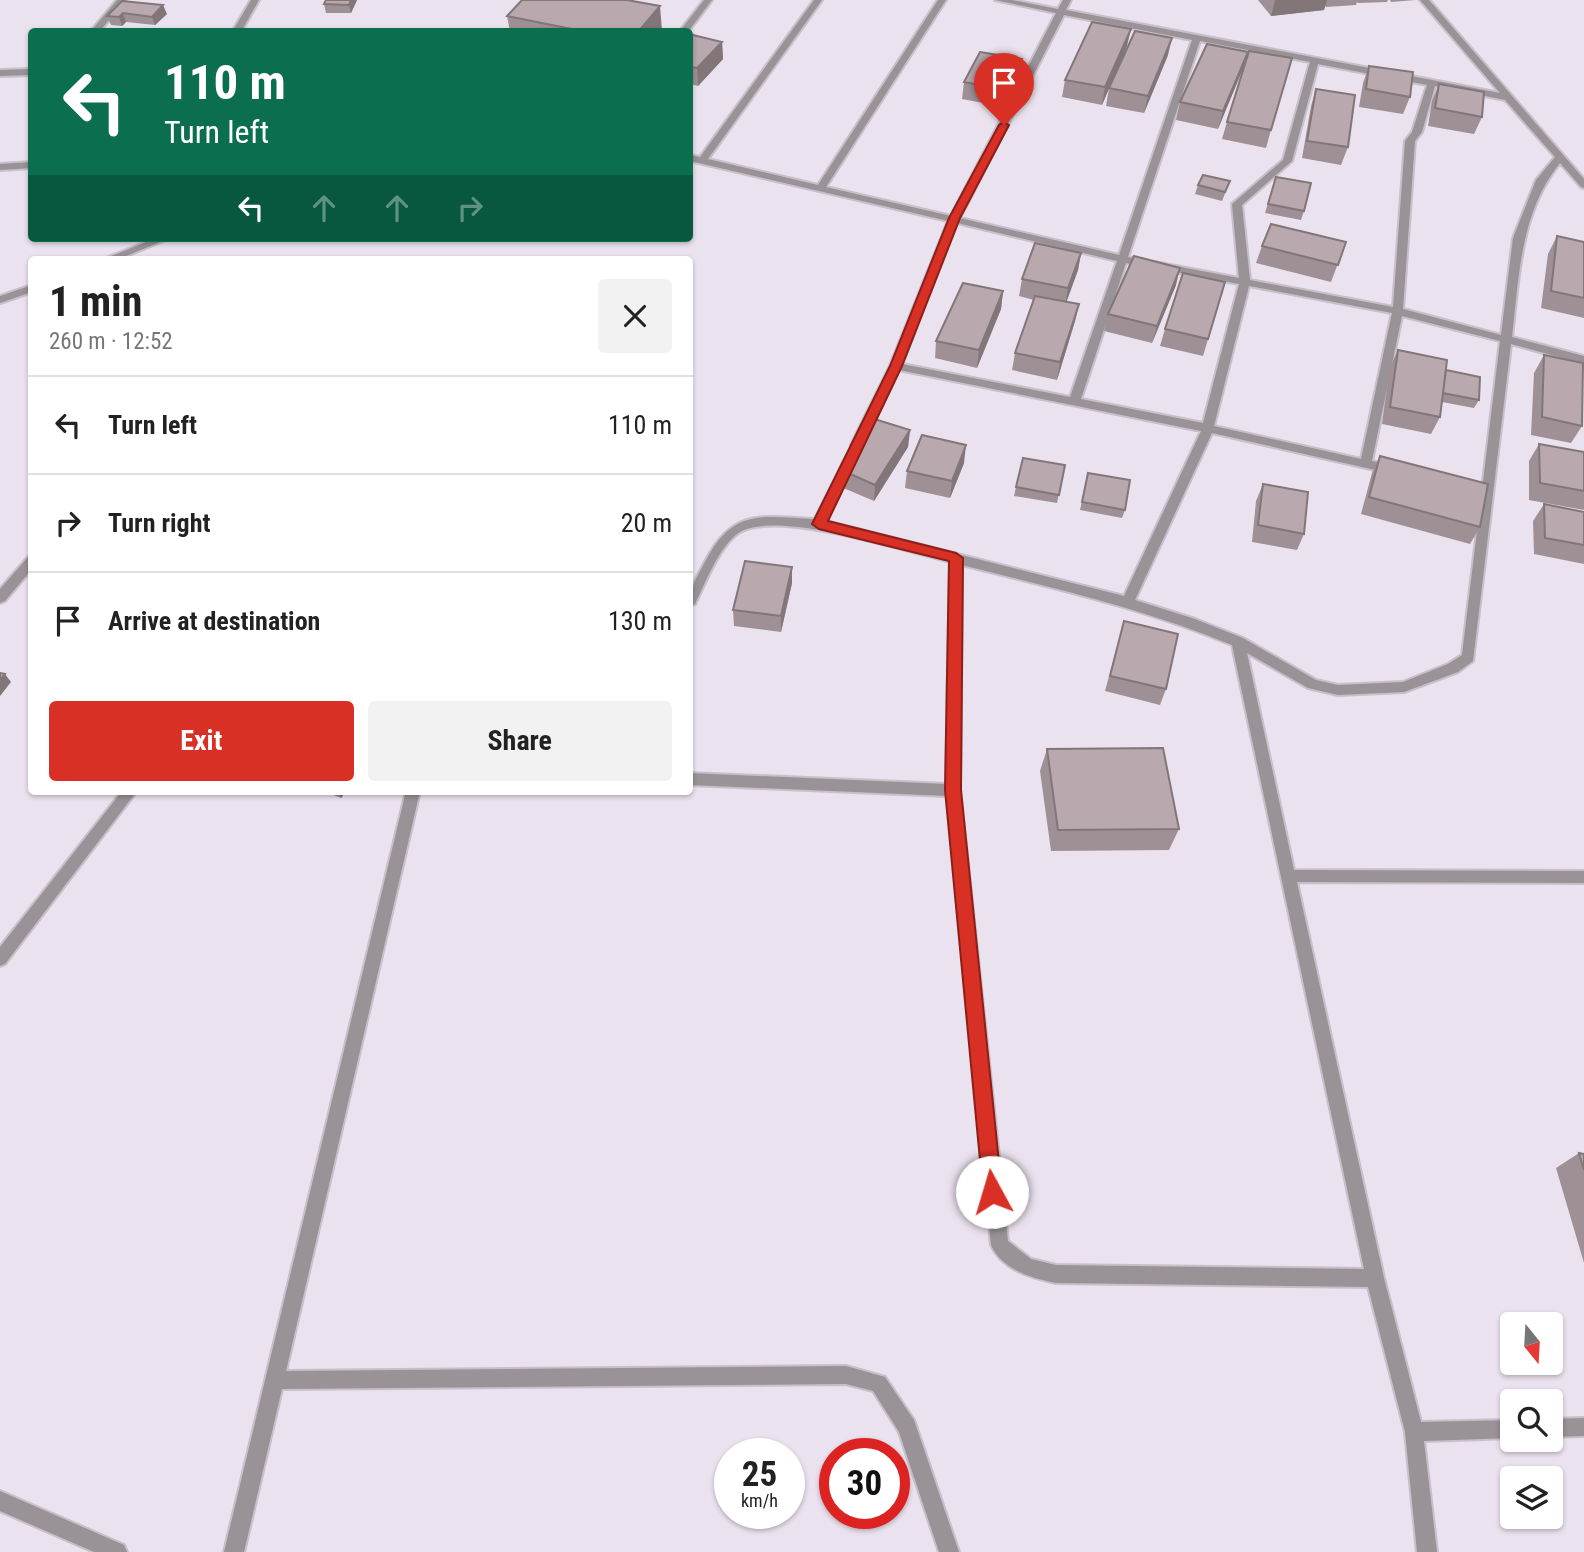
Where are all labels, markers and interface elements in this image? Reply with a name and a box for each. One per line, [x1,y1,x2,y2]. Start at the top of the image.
pin [974,53,1034,125]
text: 110 m [164,54,286,111]
icon: left [49,56,140,147]
icon: arrive [985,64,1023,102]
text: Turn left [164,113,269,151]
icon: left [232,189,270,227]
icon: ahead [305,189,343,227]
icon: ahead [378,189,416,227]
icon: right [451,189,489,227]
text: 1 min [49,277,142,326]
button: close [598,279,672,353]
text: 260 m · 12:52 [49,328,173,355]
icon: left [49,406,87,444]
text: Turn left [108,410,197,440]
text: 110 m [608,410,672,440]
icon: right [49,504,87,542]
text: Turn right [108,508,210,538]
text: 20 m [621,508,672,538]
icon: arrive [49,602,87,640]
text: Arrive at destination [108,606,320,636]
text: 130 m [608,606,672,636]
button: Exit [49,701,354,781]
button: Share [368,701,672,781]
position arrow [955,1155,1029,1229]
north arrow [1500,1312,1563,1376]
map controls [1500,1312,1563,1529]
button: search [1500,1389,1563,1452]
speed limit sign: 30 [819,1438,910,1529]
text: 25 [742,1454,777,1495]
button: layers [1500,1466,1563,1529]
text: km/h [741,1490,778,1511]

